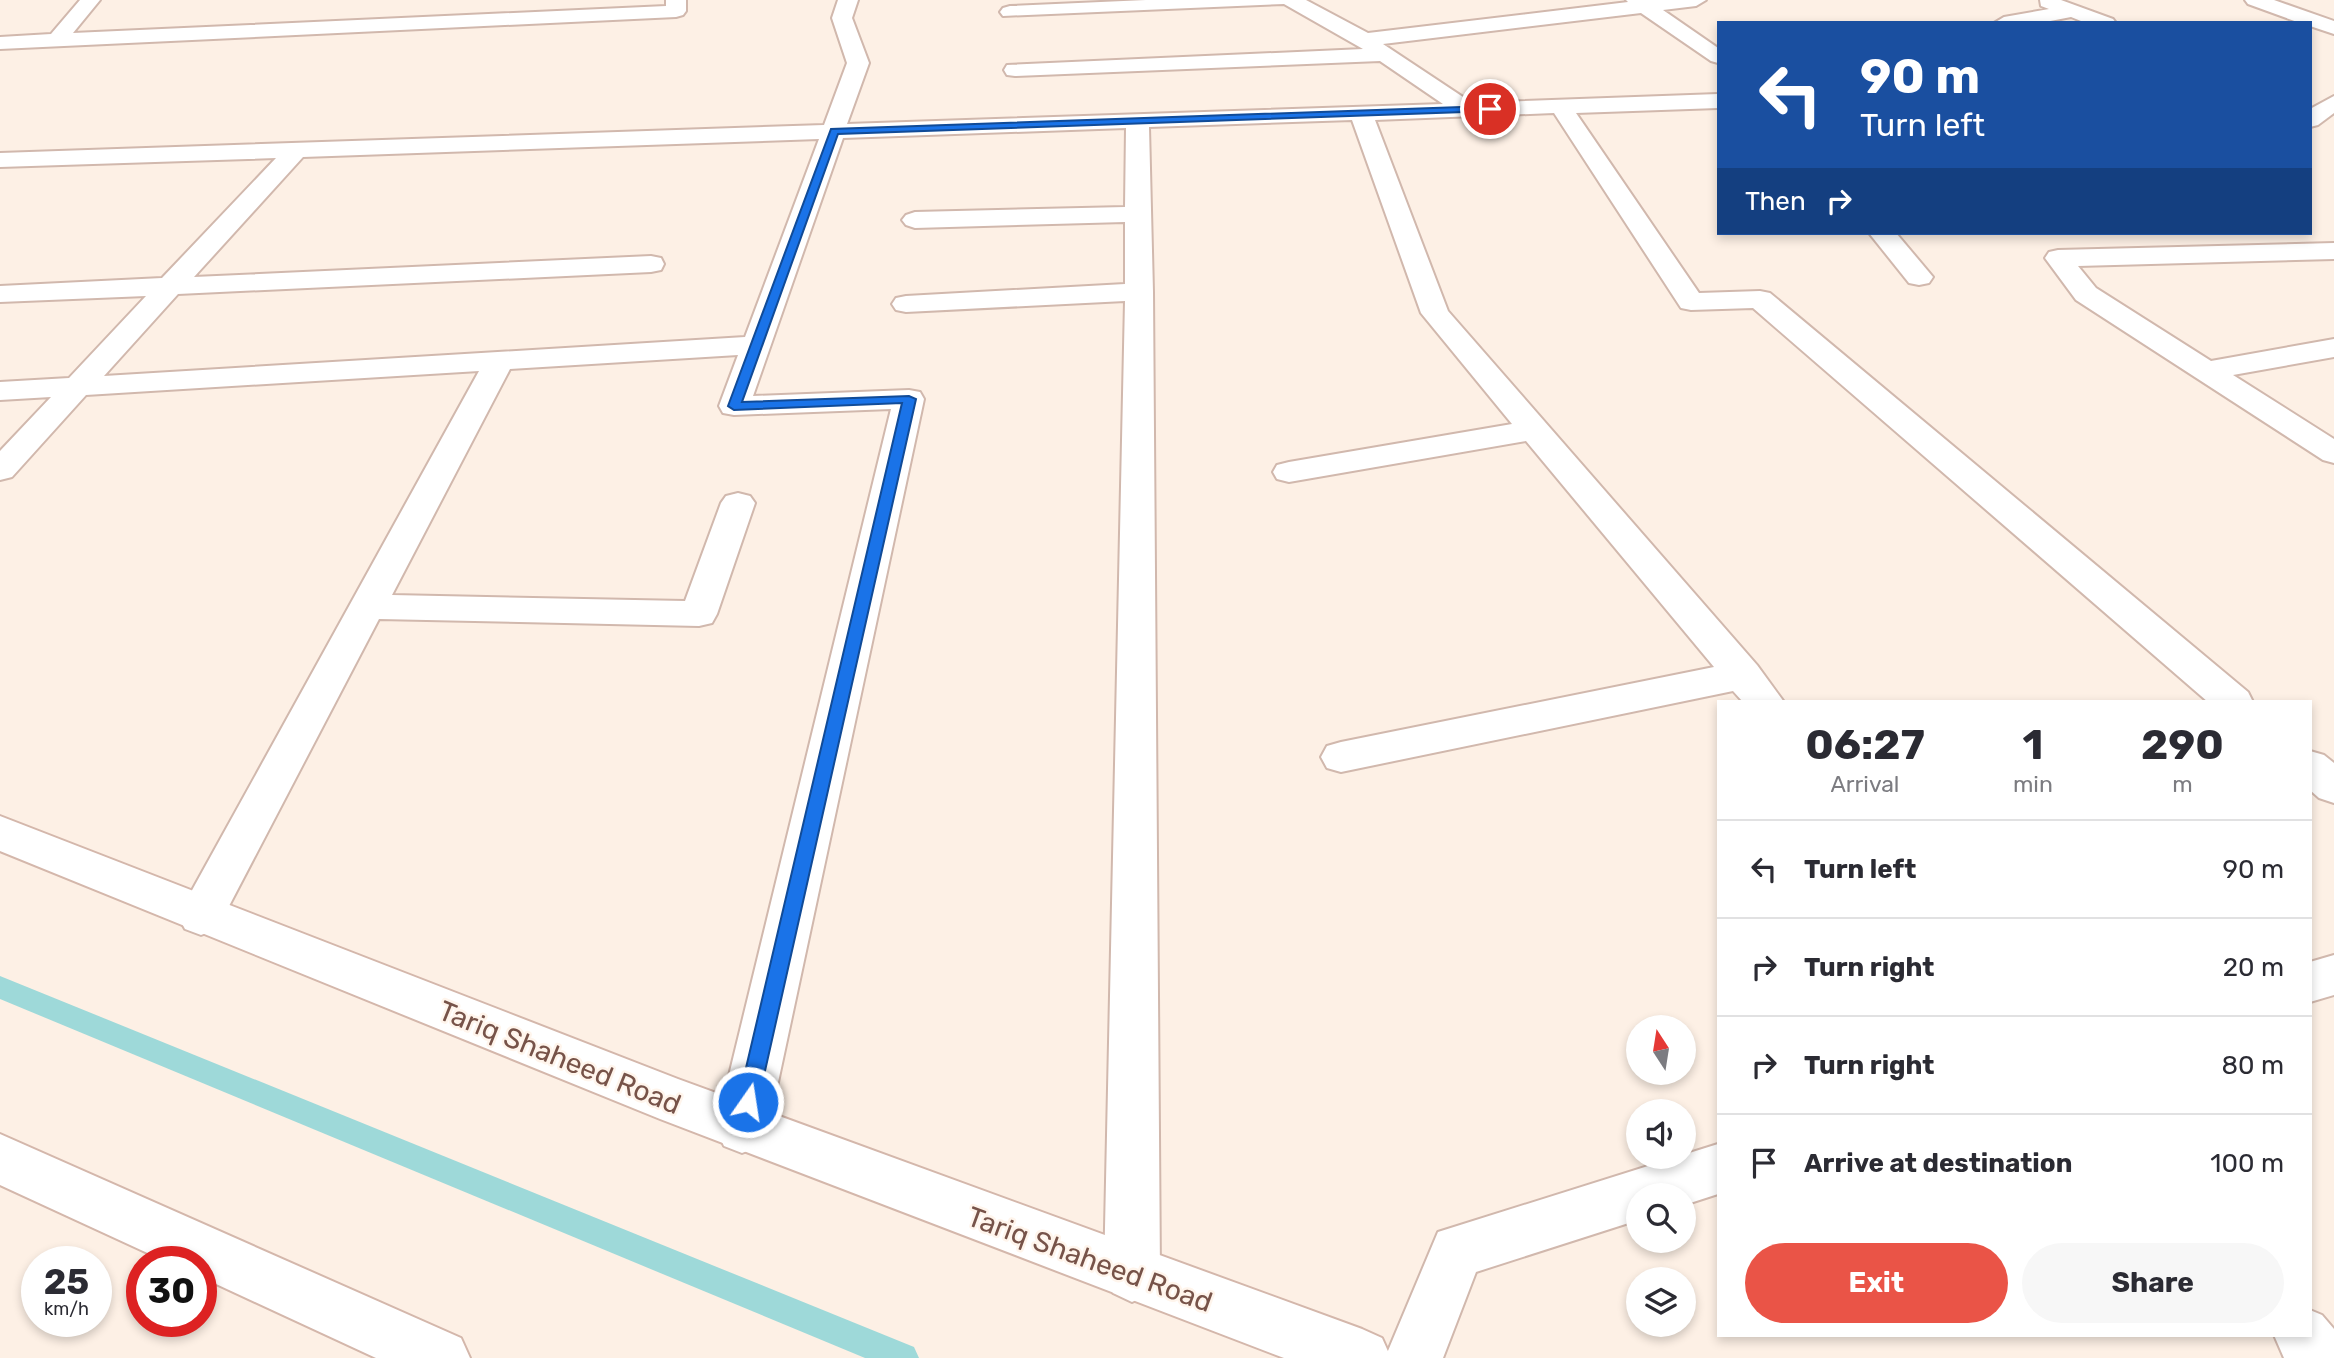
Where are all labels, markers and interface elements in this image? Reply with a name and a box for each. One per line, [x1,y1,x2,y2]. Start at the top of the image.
text: 90 m [1860,47,1980,105]
icon: left [1745,49,1836,140]
pin [1460,79,1520,139]
icon: arrive [1471,90,1509,128]
text: Turn left [1860,106,1985,144]
icon: right [1820,182,1858,220]
text: Then [1745,186,1806,217]
text: 06:27 [1805,720,1925,770]
text: 1 [2022,720,2043,770]
text: 290 [2141,720,2224,770]
text: Arrival [1830,770,1899,798]
text: min [2013,770,2053,798]
text: m [2172,770,2193,798]
icon: left [1745,850,1783,888]
text: Turn left [1804,854,1916,885]
text: 90 m [2223,854,2284,885]
icon: right [1745,948,1783,986]
text: Turn right [1804,952,1934,983]
text: 20 m [2223,952,2284,983]
street label: Tariq Shaheed Road [434,994,686,1121]
north arrow [1626,1015,1696,1085]
map controls [1626,1015,1696,1337]
icon: right [1745,1046,1783,1084]
text: Turn right [1804,1050,1934,1081]
text: 80 m [2221,1050,2284,1081]
position arrow [711,1065,785,1139]
button: sound [1626,1099,1696,1169]
icon: arrive [1745,1144,1783,1182]
text: Arrive at destination [1804,1148,2072,1179]
text: 100 m [2210,1148,2284,1179]
button: search [1626,1183,1696,1253]
street label: Tariq Shaheed Road [963,1200,1217,1319]
button: Exit [1745,1243,2008,1323]
button: Share [2022,1243,2284,1323]
speed limit sign: 30 [126,1246,217,1337]
text: 25 [44,1261,89,1303]
button: layers [1626,1267,1696,1337]
text: km/h [44,1298,89,1320]

